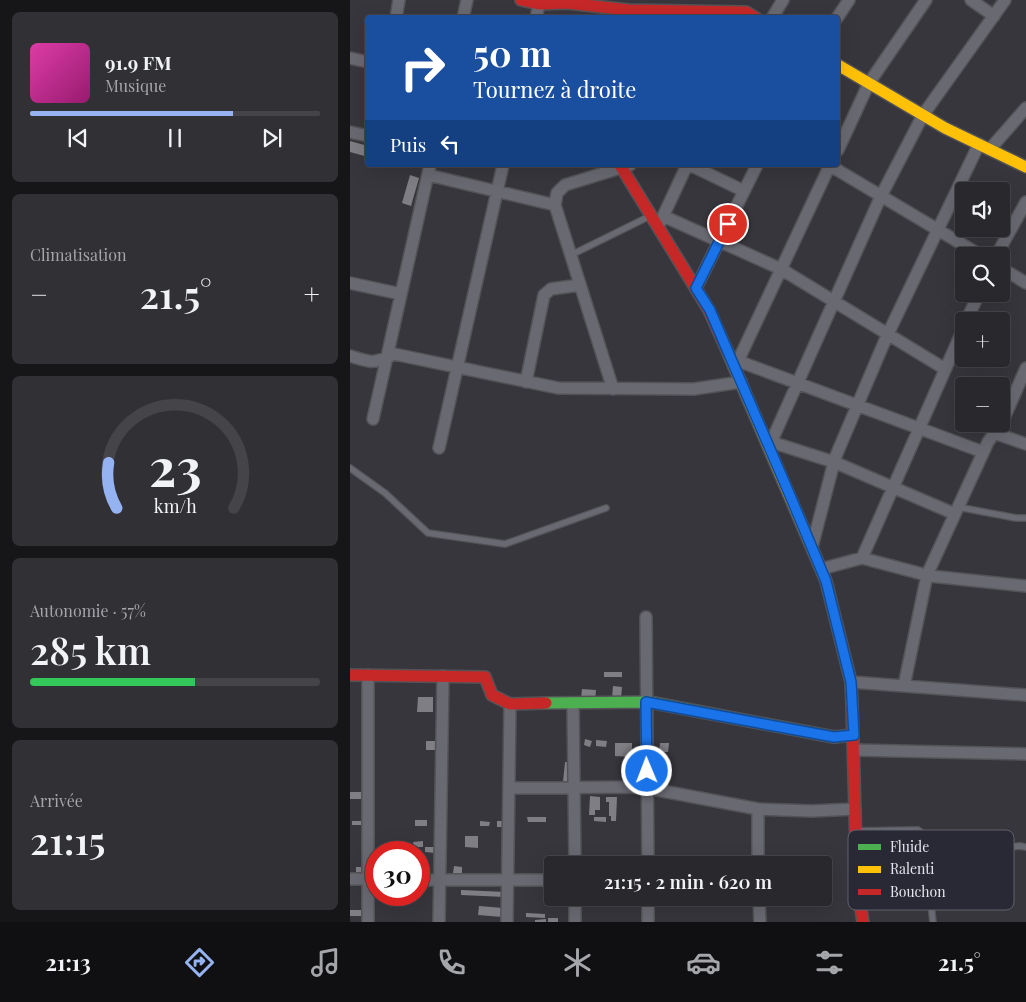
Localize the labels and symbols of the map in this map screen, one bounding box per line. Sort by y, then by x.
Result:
pin [707,203,749,245]
position arrow [620,744,672,796]
legend [848,830,1014,910]
text: Fluide [890,837,929,856]
speed limit sign: 30 [365,841,430,906]
text: Ralenti [890,859,934,878]
text: Bouchon [890,882,946,901]

